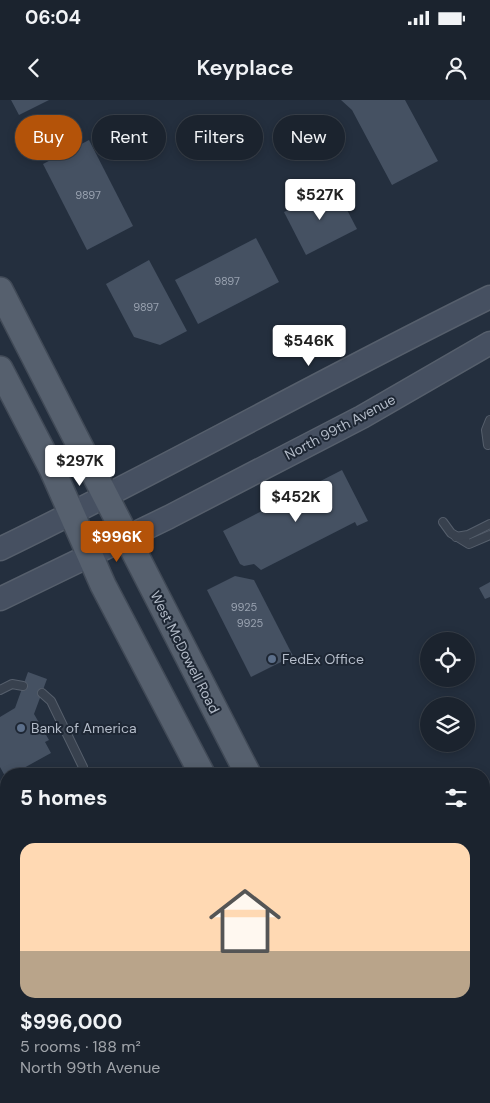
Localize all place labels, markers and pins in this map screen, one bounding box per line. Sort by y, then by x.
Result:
pin: $527K [285,178,355,221]
pin: $546K [274,324,344,367]
pin: $297K [45,444,115,487]
pin: $452K [261,480,331,523]
pin: $996K [82,520,152,563]
place label: FedEx Office [282,650,364,668]
marker: FedEx Office [266,653,278,665]
place label: Bank of America [31,719,137,737]
marker: Bank of America [15,722,27,734]

